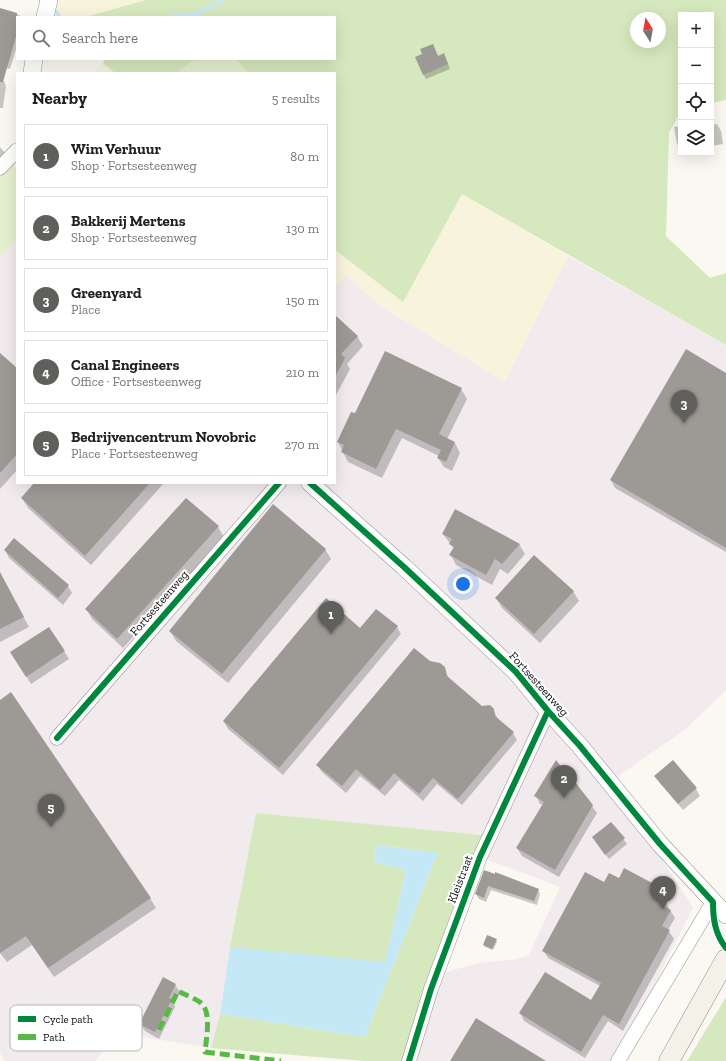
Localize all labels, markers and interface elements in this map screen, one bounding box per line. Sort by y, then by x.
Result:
north arrow [630,12,666,48]
map controls [678,12,714,156]
button: + [678,12,714,48]
search box [16,16,336,60]
icon: search [30,27,52,49]
text: Search here [62,29,138,47]
button: − [678,48,714,84]
button: locate [678,84,714,120]
text: Nearby [32,88,87,108]
text: 5 results [272,91,320,106]
button: layers [678,120,714,156]
text: Wim Verhuur [71,140,161,158]
text: 1 [43,149,49,164]
text: 80 m [290,149,319,164]
text: Shop · Fortsesteenweg [71,158,197,173]
text: Bakkerij Mertens [71,212,186,230]
text: 2 [43,221,49,236]
text: 130 m [286,221,319,236]
text: Shop · Fortsesteenweg [71,230,197,245]
text: Greenyard [71,284,142,302]
text: 3 [43,293,49,308]
text: 150 m [286,293,319,308]
text: Place [71,302,100,317]
text: Canal Engineers [71,356,180,374]
text: 4 [42,365,50,380]
text: 210 m [286,365,319,380]
text: Office · Fortsesteenweg [71,374,201,389]
pin: 3 [671,390,697,423]
text: Bedrijvencentrum Novobric [71,428,256,446]
text: 5 [43,437,49,452]
text: 270 m [285,437,319,452]
text: Place · Fortsesteenweg [71,446,198,461]
street label: Fortsesteenweg [127,567,191,639]
your location [453,574,473,594]
pin: 1 [318,601,344,634]
street label: Fortsesteenweg [506,649,572,719]
pin: 2 [551,765,577,798]
pin: 5 [38,794,64,827]
street label: Kleistraat [444,852,476,905]
pin: 4 [650,876,676,909]
legend [10,1005,142,1051]
text: Cycle path [43,1013,94,1026]
text: Path [43,1031,66,1044]

